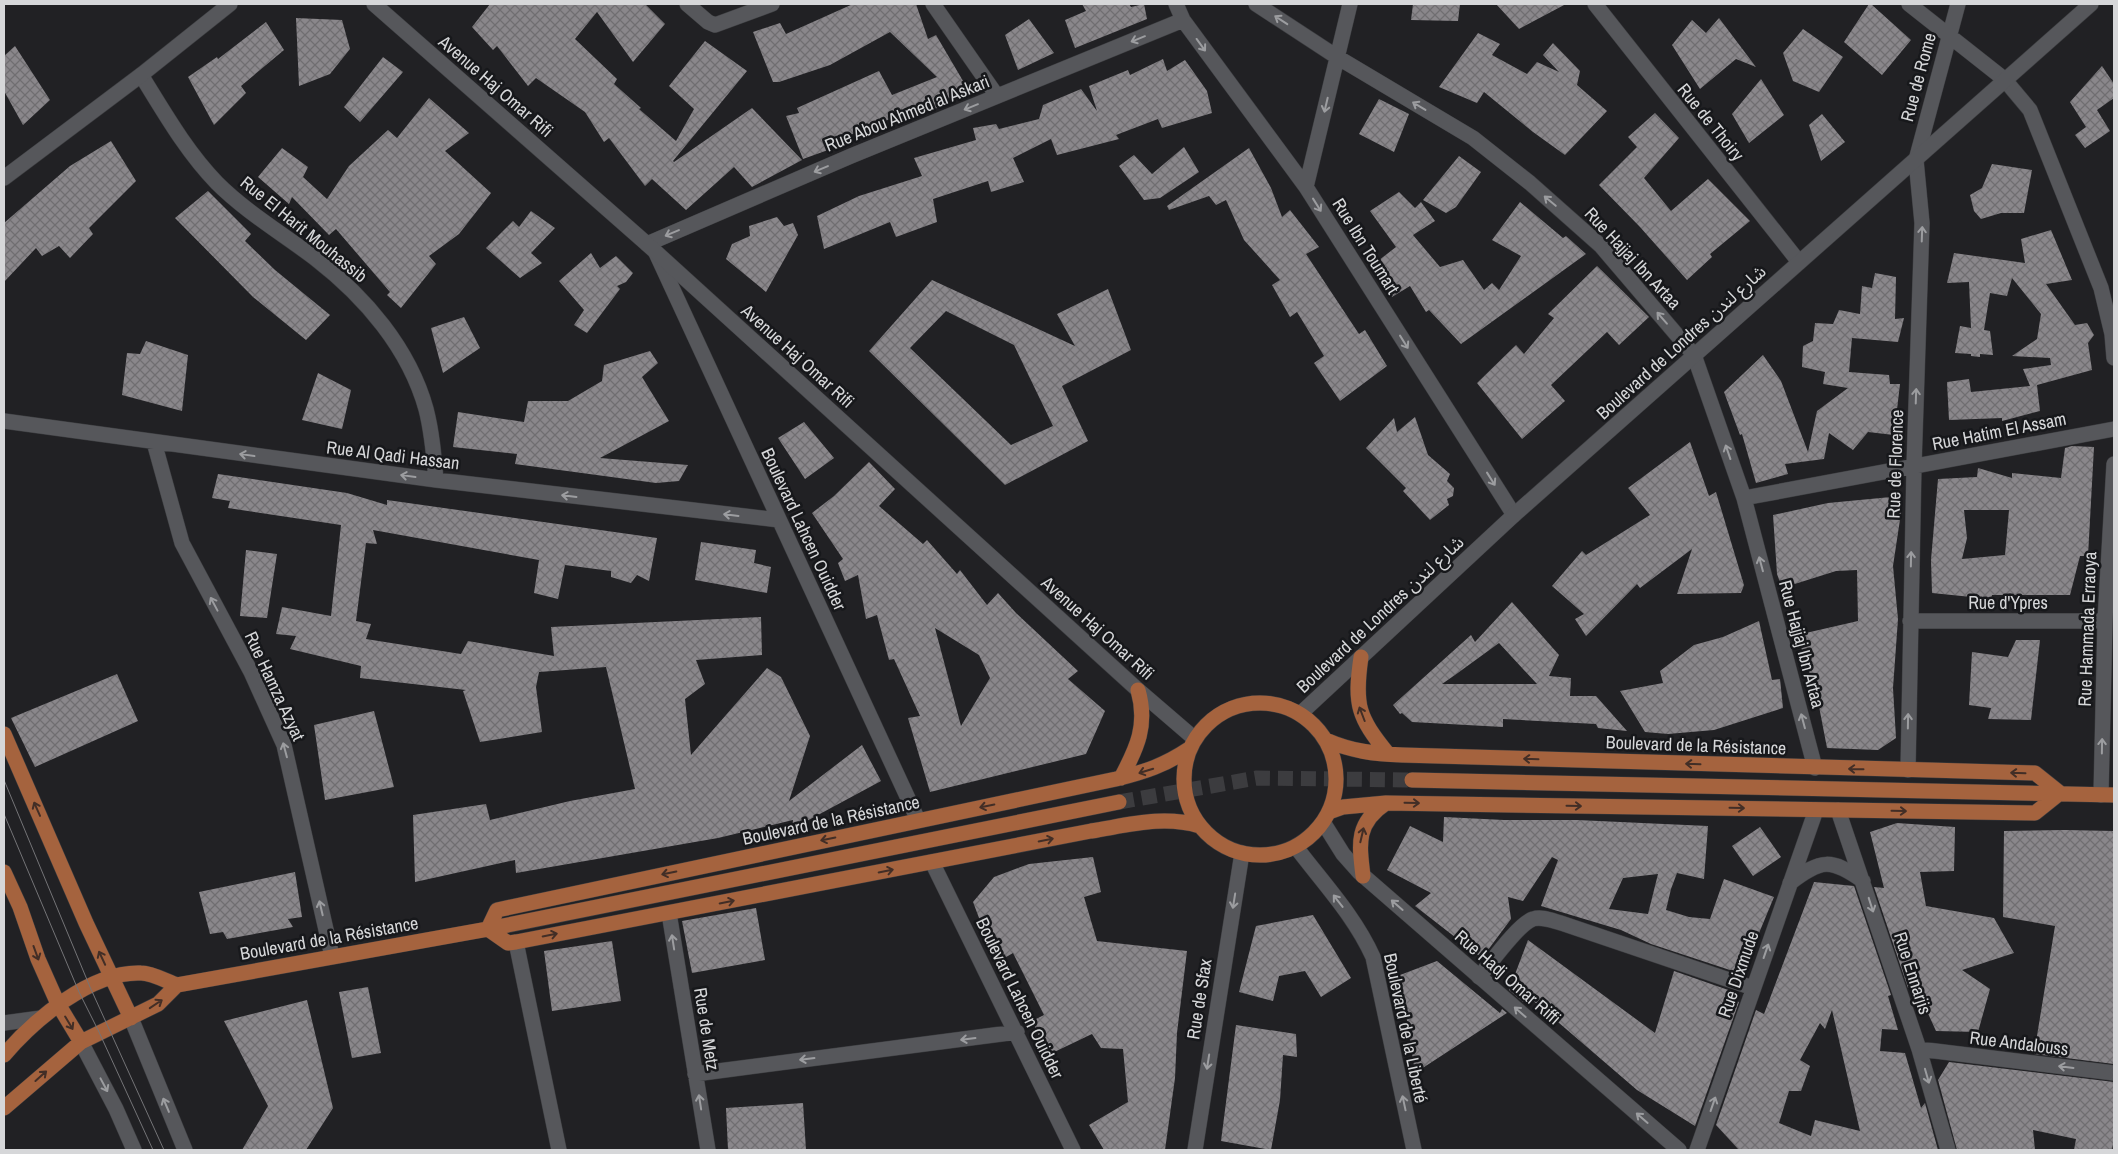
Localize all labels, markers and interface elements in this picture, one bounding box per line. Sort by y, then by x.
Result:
one-way arrow [1274,15,1288,25]
street label: Avenue Haj Omar Rifi [433,29,559,143]
street label: Rue de Rome [1894,30,1942,124]
one-way arrow [1131,35,1146,44]
one-way arrow [1196,38,1206,52]
street label: Rue Abou Ahmed al Askari [821,69,993,157]
street label: Rue de Thoiry [1672,78,1750,167]
one-way arrow [1321,96,1330,112]
one-way arrow [1411,101,1426,111]
one-way arrow [964,103,979,112]
one-way arrow [814,164,829,174]
street label: Rue El Harit Mouhassib [235,170,373,288]
street label: Rue Ibn Toumart [1327,193,1405,299]
one-way arrow [1544,195,1557,206]
one-way arrow [1312,197,1322,211]
street label: Rue Hajjaj Ibn Artaa [1579,201,1687,315]
one-way arrow [1917,226,1927,242]
one-way arrow [665,228,680,238]
street label: Boulevard de Londres شارع لندن [1591,259,1773,427]
street label: Avenue Haj Omar Rifi [735,298,860,414]
one-way arrow [1657,311,1668,324]
one-way arrow [1399,335,1410,349]
one-way arrow [1911,389,1921,405]
street label: Rue Hatim El Assam [1930,406,2068,456]
street label: Rue de Florence [1881,409,1909,519]
street label: Rue Al Qadi Hassan [325,434,461,476]
street label: Boulevard Lahcen Ouidder [755,444,853,614]
one-way arrow [1723,444,1732,460]
one-way arrow [239,450,255,460]
one-way arrow [400,471,416,481]
one-way arrow [1487,472,1497,486]
one-way arrow [562,490,578,500]
one-way arrow [723,509,739,519]
street label: Boulevard de Londres شارع لندن [1291,530,1471,700]
one-way arrow [1907,551,1916,567]
street label: Rue Hammada Erraoya [2072,551,2102,707]
one-way arrow [1756,556,1766,572]
street label: Avenue Haj Omar Rifi [1035,570,1160,686]
street label: Rue Hajjaj Ibn Artaa [1773,577,1831,711]
street label: Rue d'Ypres [1968,590,2048,615]
one-way arrow [209,597,218,612]
street label: Rue Hamza Azyat [239,627,311,745]
one-way arrow [1357,707,1366,722]
one-way arrow [1797,713,1807,729]
one-way arrow [1903,713,1913,730]
street label: Boulevard de la Résistance [1605,729,1787,761]
one-way arrow [2097,738,2107,754]
one-way arrow [279,742,289,758]
one-way arrow [1523,754,1539,764]
one-way arrow [1685,759,1702,769]
one-way arrow [1848,764,1864,774]
one-way arrow [1138,767,1154,777]
one-way arrow [2010,768,2026,778]
street label: Boulevard de la Résistance [740,789,922,851]
one-way arrow [1404,798,1420,808]
one-way arrow [1566,801,1582,811]
one-way arrow [31,802,41,817]
one-way arrow [980,802,996,811]
one-way arrow [1728,804,1744,813]
one-way arrow [1890,806,1907,816]
one-way arrow [1358,827,1367,843]
one-way arrow [1037,834,1053,844]
one-way arrow [821,835,837,845]
one-way arrow [878,866,894,875]
one-way arrow [662,869,678,878]
one-way arrow [1228,893,1238,909]
one-way arrow [1333,895,1344,908]
one-way arrow [718,896,734,906]
one-way arrow [1867,897,1876,912]
one-way arrow [1391,900,1404,911]
one-way arrow [316,901,325,917]
street label: Boulevard de la Résistance [238,910,420,966]
street label: Boulevard Lahcen Ouidder [970,913,1070,1083]
street label: Rue Hadj Omar Riffi [1449,924,1567,1030]
street label: Rue Dixmude [1711,927,1765,1021]
street label: Rue Ennarjis [1888,929,1938,1017]
one-way arrow [541,930,557,940]
one-way arrow [668,934,678,950]
one-way arrow [1762,943,1771,959]
one-way arrow [32,944,41,960]
one-way arrow [97,951,107,966]
street label: Boulevard de la Liberté [1378,951,1434,1105]
street label: Rue de Sfax [1180,956,1218,1041]
street label: Rue de Metz [688,986,726,1072]
one-way arrow [148,999,162,1009]
one-way arrow [1513,1006,1526,1018]
one-way arrow [65,1016,75,1030]
street label: Rue Andalouss [1968,1025,2070,1061]
one-way arrow [961,1034,977,1044]
one-way arrow [1203,1053,1213,1069]
one-way arrow [800,1055,816,1065]
one-way arrow [2058,1062,2074,1072]
one-way arrow [1922,1068,1932,1084]
one-way arrow [34,1071,47,1082]
one-way arrow [100,1077,109,1092]
one-way arrow [694,1094,704,1110]
one-way arrow [1398,1095,1408,1111]
one-way arrow [1709,1097,1718,1112]
one-way arrow [161,1098,170,1113]
one-way arrow [1636,1113,1649,1124]

